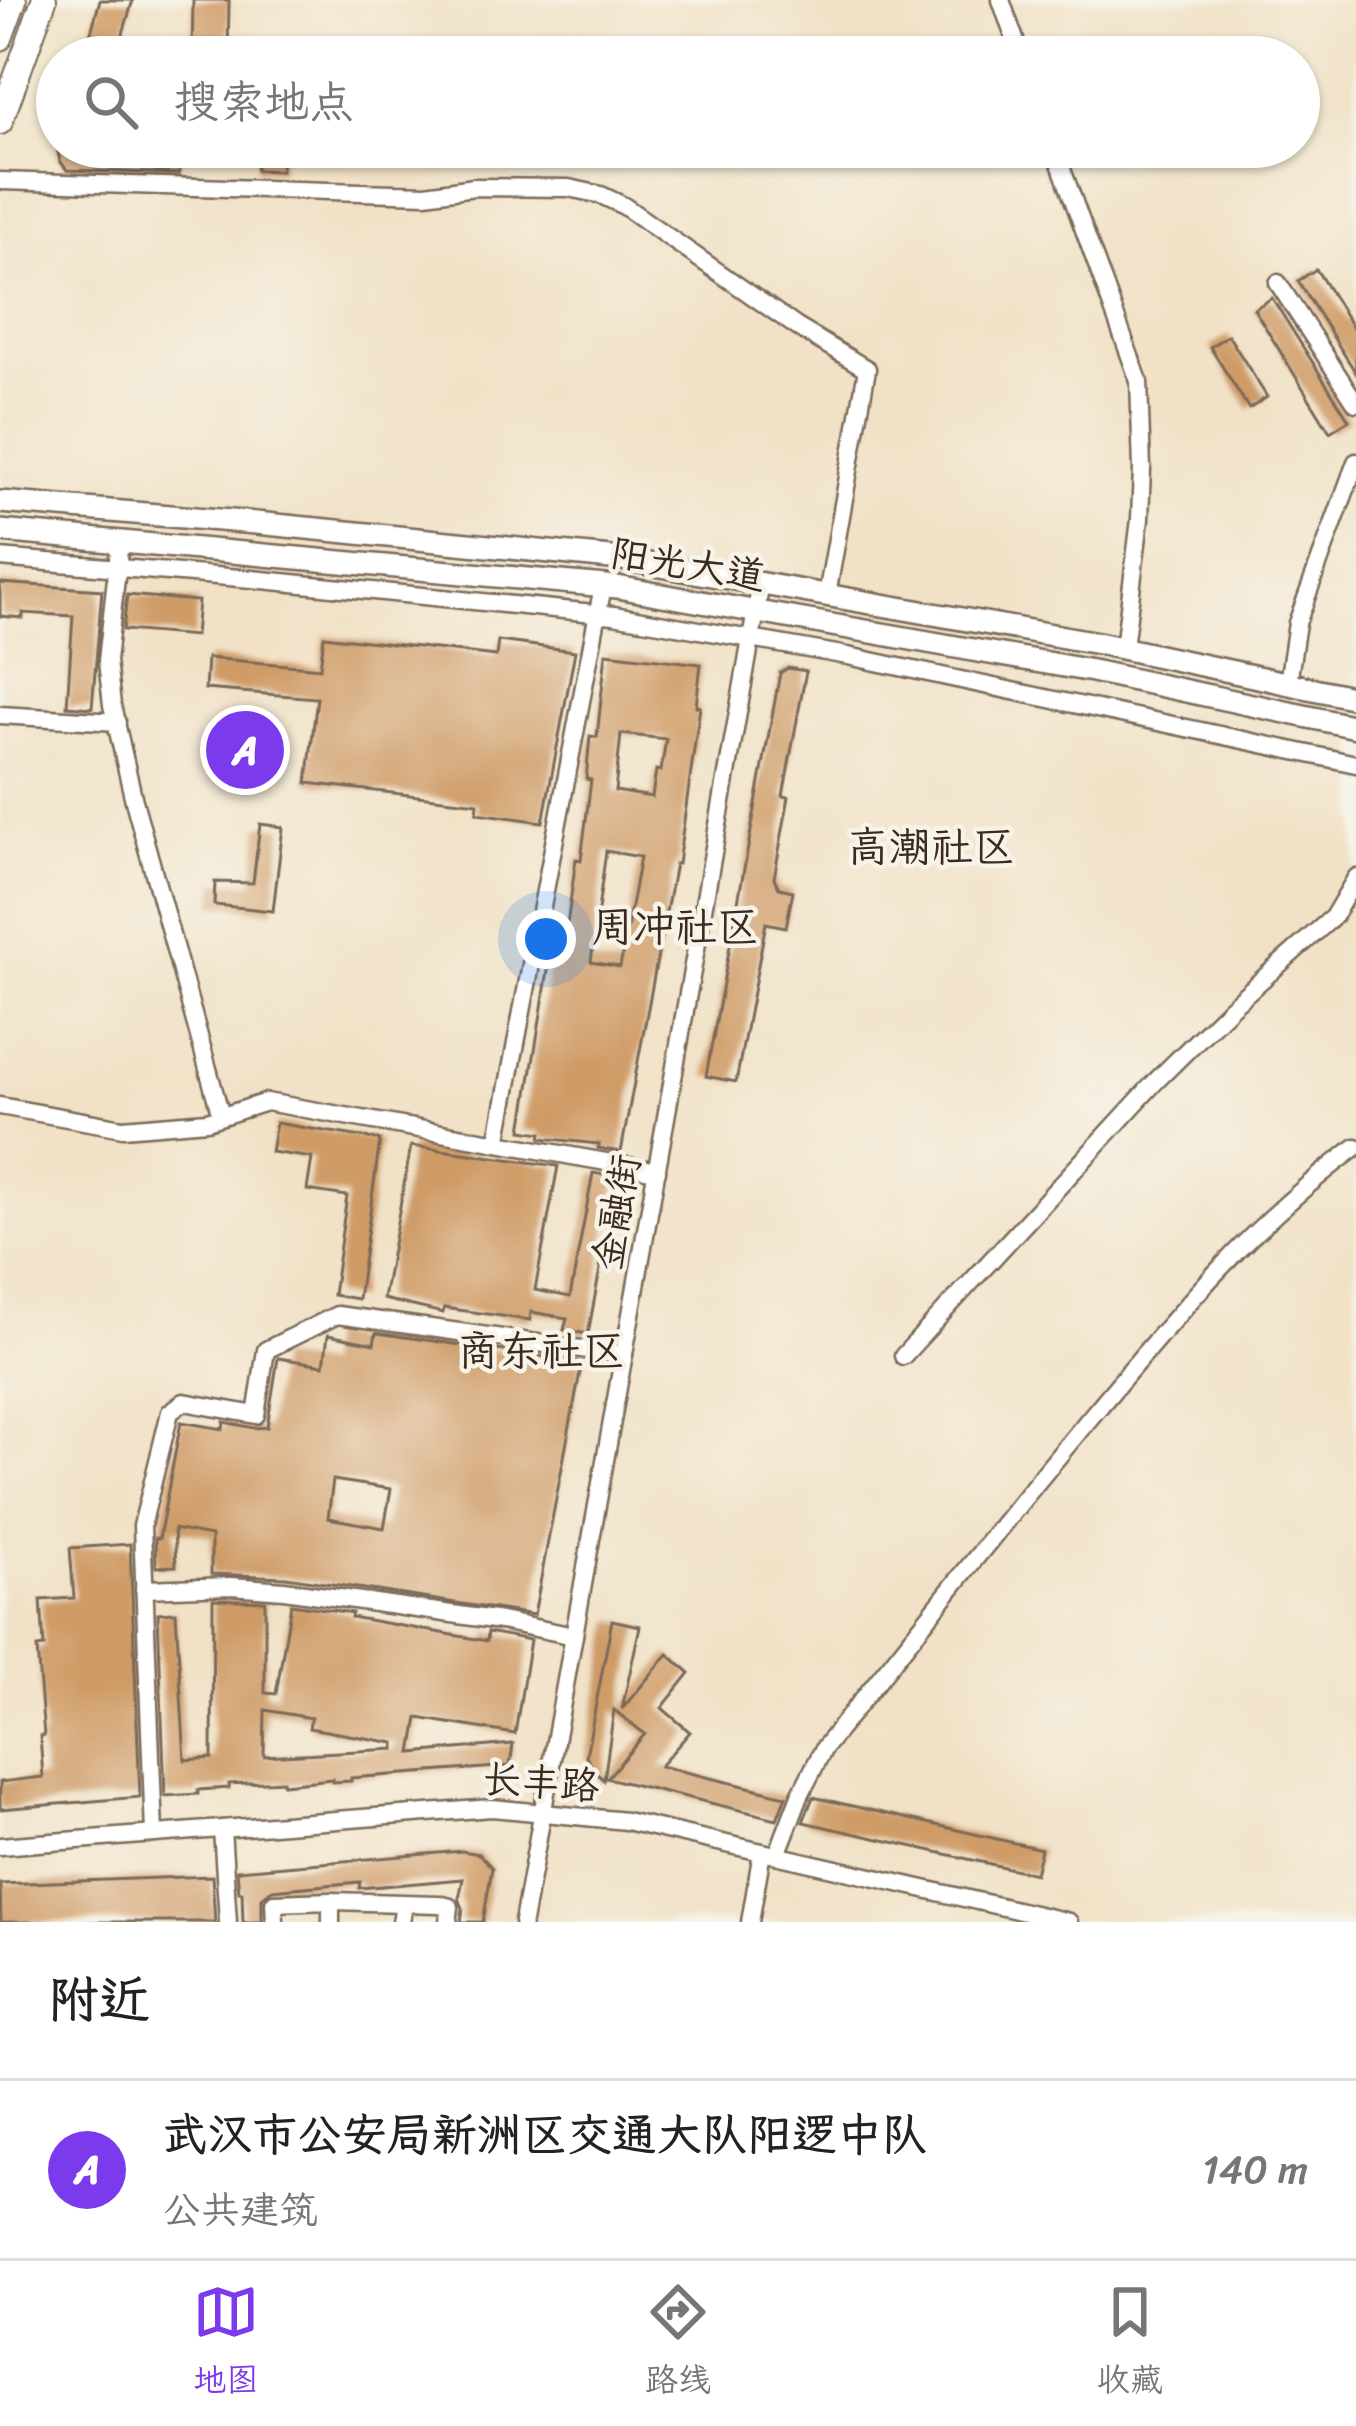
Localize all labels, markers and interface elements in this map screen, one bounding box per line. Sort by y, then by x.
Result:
search box [36,36,1320,168]
text: 搜索地点 [174,62,354,142]
icon: search [78,69,144,135]
street label: 阳光大道 [606,518,770,610]
pin: A [206,705,284,795]
district label: 高潮社区 [847,810,1015,884]
district label: 周冲社区 [591,890,759,964]
your location [516,909,576,969]
street label: 金融街 [572,1148,660,1276]
district label: 商东社区 [457,1314,625,1388]
street label: 长丰路 [480,1744,602,1820]
text: 附近 [48,1955,150,2045]
text: 武汉市公安局新洲区交通大队阳逻中队 [162,2095,927,2175]
text: A [74,2135,100,2204]
text: 140 m [1202,2135,1308,2204]
text: 公共建筑 [162,2175,318,2244]
tab: 地图 [193,2279,259,2409]
tab: 路线 [645,2279,711,2409]
tab: 收藏 [1097,2279,1163,2409]

